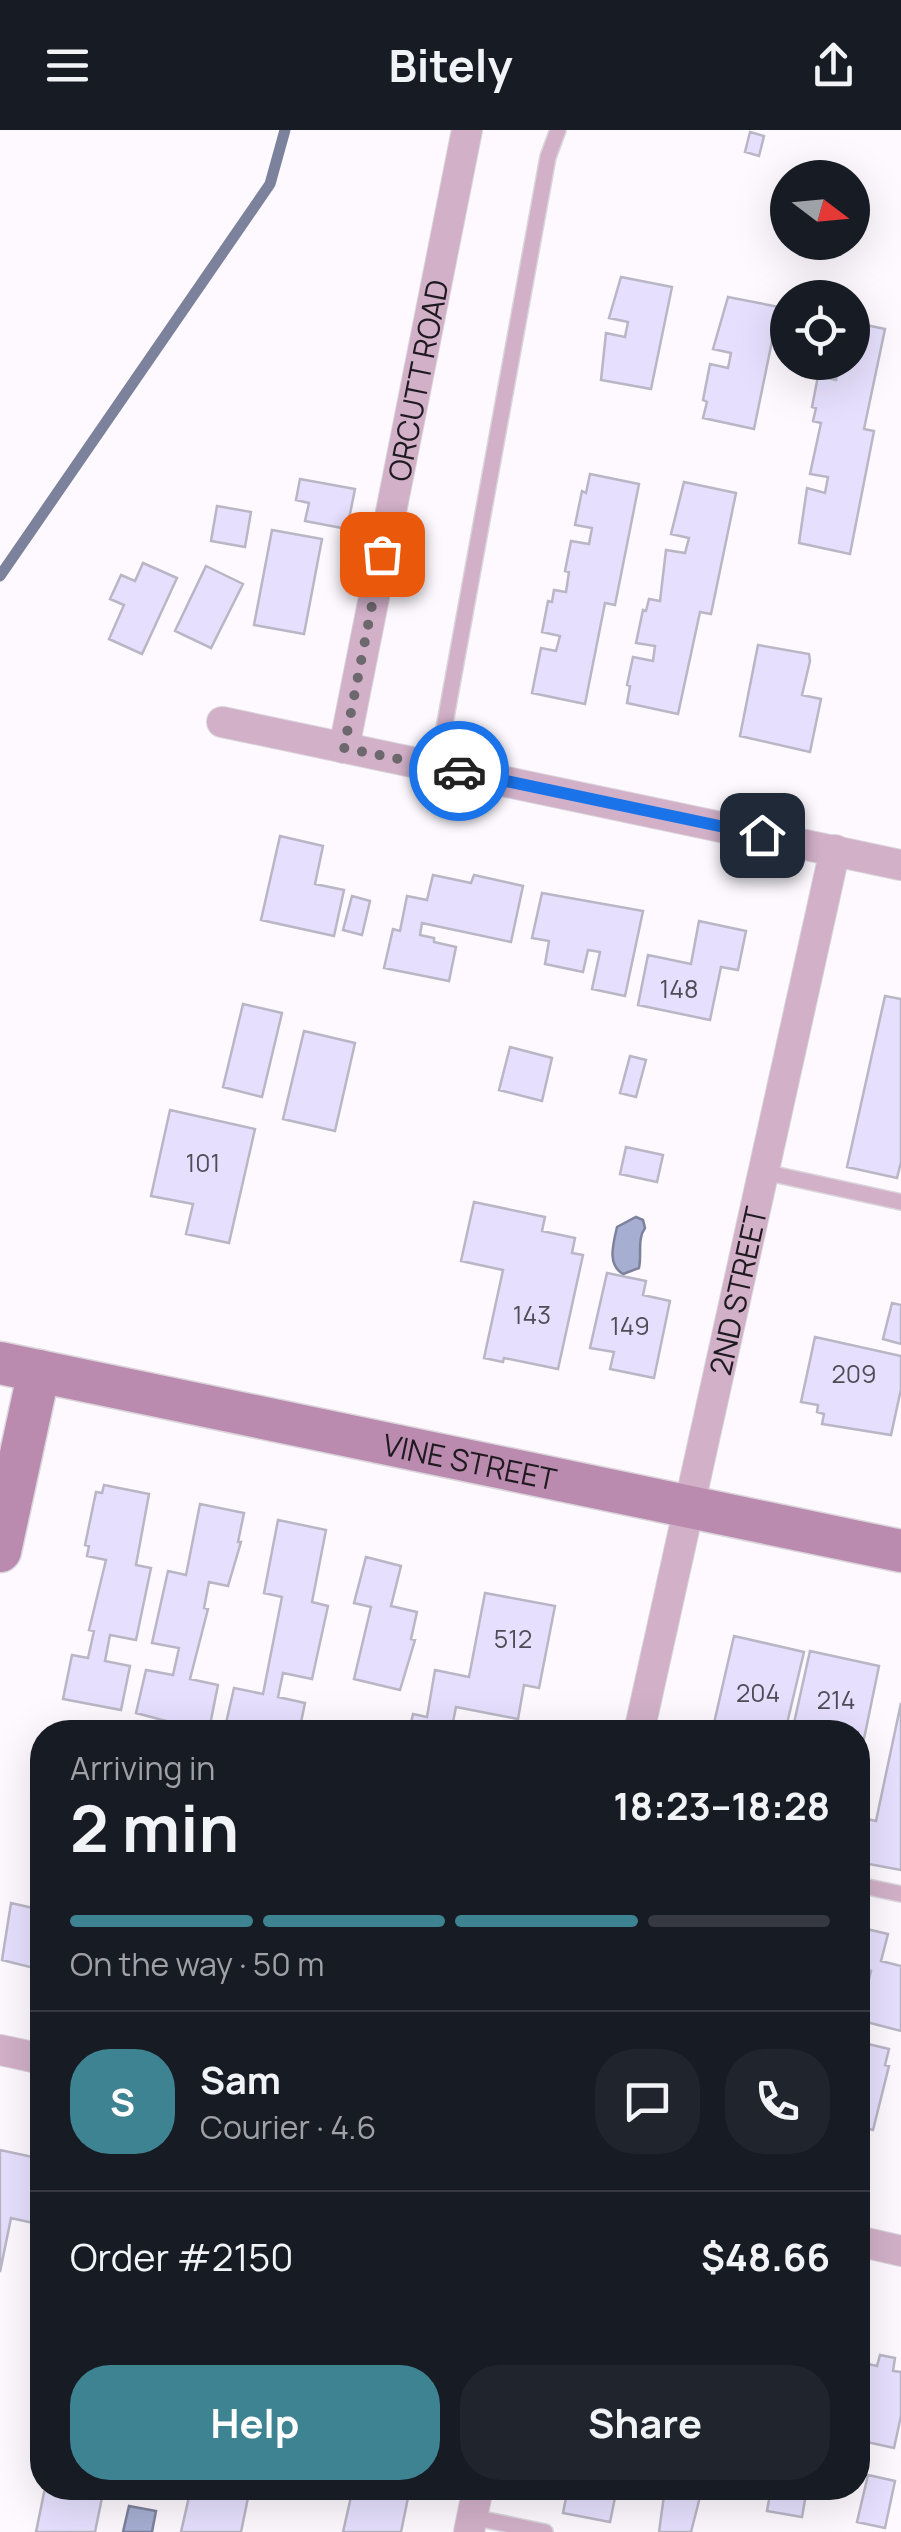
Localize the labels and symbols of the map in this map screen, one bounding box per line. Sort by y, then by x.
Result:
north arrow [770,160,870,260]
street label: ORCUTT ROAD [377,276,457,485]
pin [340,512,425,597]
courier [409,721,509,821]
pin [720,793,805,878]
house number: 148 [659,971,699,1006]
house number: 101 [186,1145,220,1180]
street label: 2ND STREET [698,1203,776,1379]
house number: 143 [513,1297,551,1332]
house number: 149 [610,1308,650,1343]
house number: 209 [831,1356,877,1391]
street label: VINE STREET [379,1423,560,1499]
house number: 512 [494,1621,532,1656]
house number: 204 [736,1675,780,1710]
house number: 214 [817,1682,855,1717]

